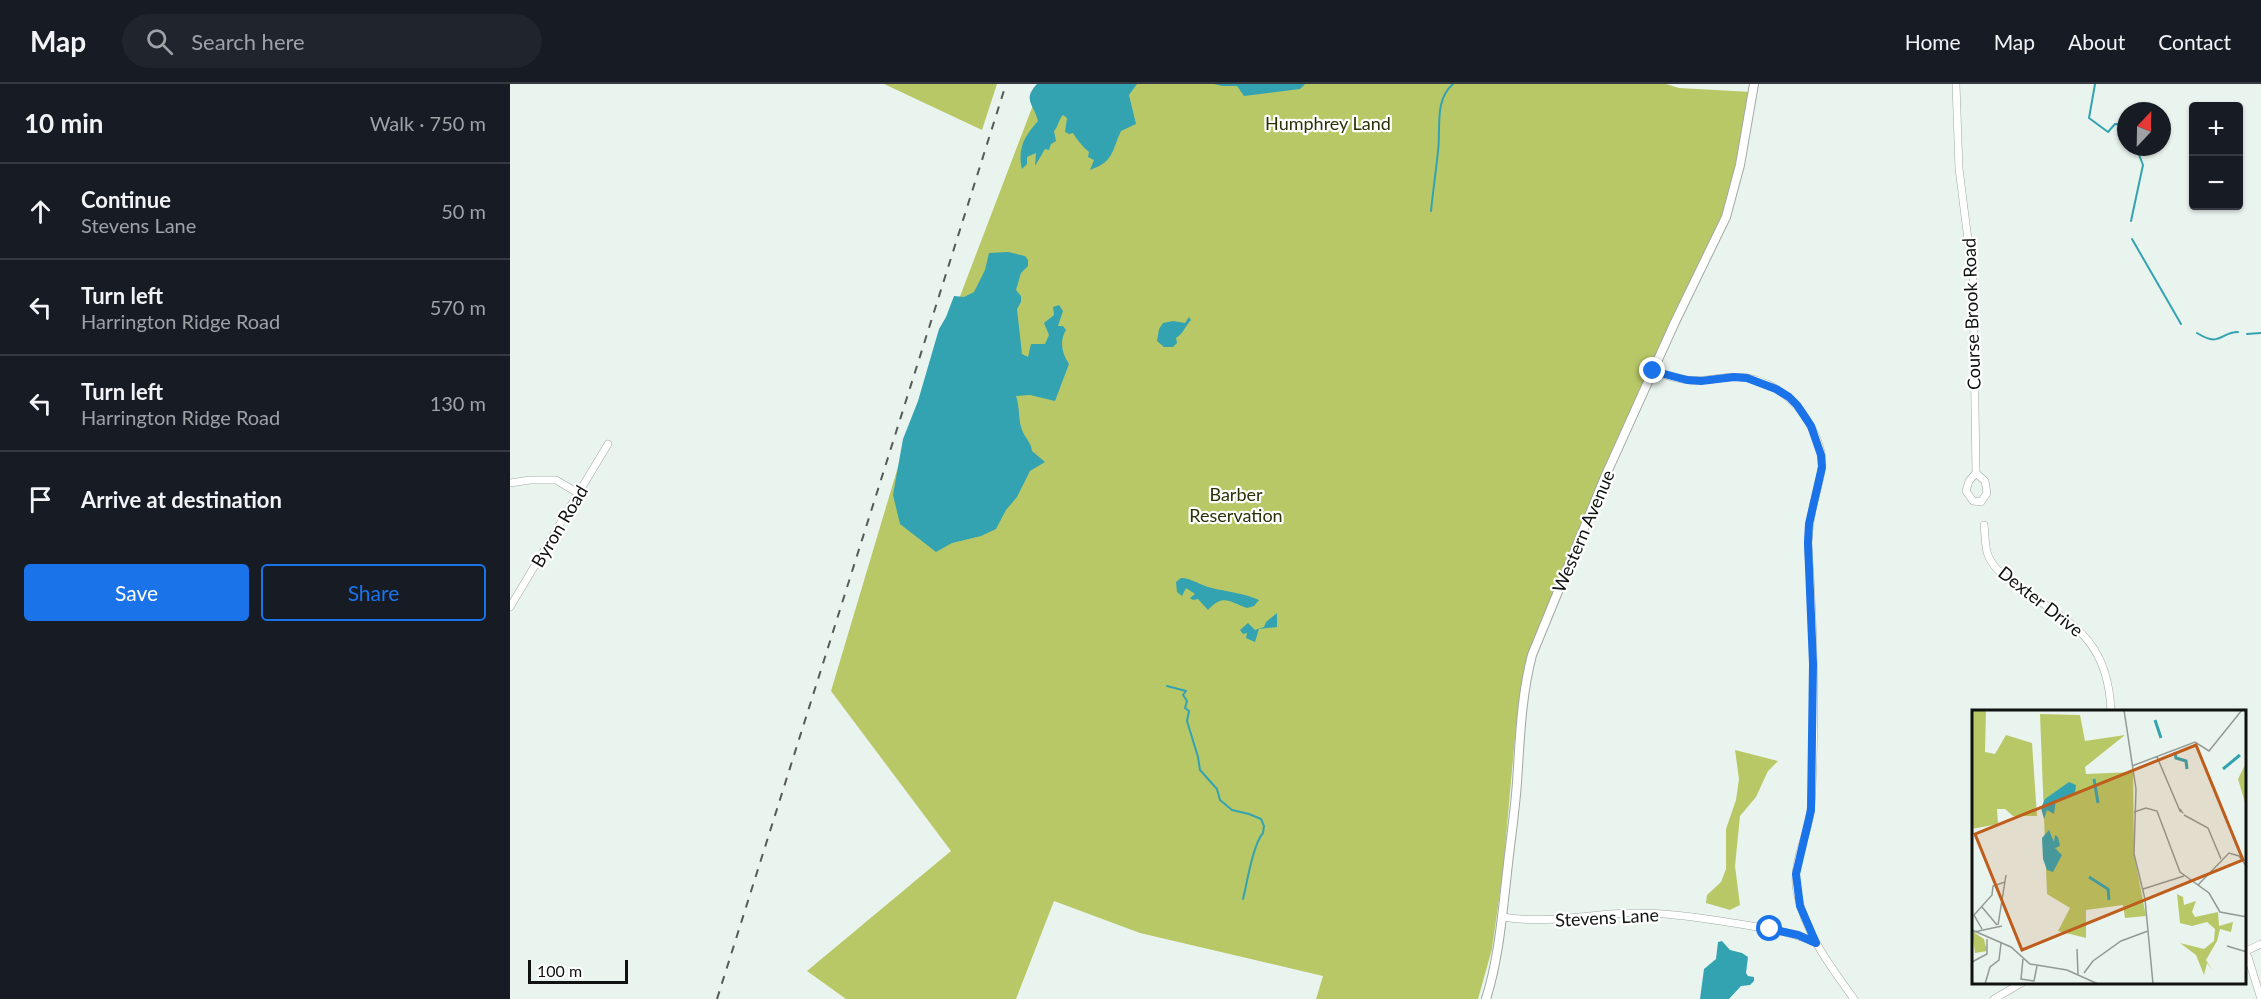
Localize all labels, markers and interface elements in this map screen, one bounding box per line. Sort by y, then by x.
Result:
search box [122,14,542,68]
text: Map [30,24,86,58]
icon: search [143,25,176,58]
text: Search here [191,28,305,55]
text: Home [1905,29,1961,54]
text: Map [1994,29,2035,54]
text: About [2068,29,2125,54]
text: Contact [2158,29,2231,54]
north arrow [2117,102,2171,156]
map controls [2189,102,2243,210]
button: + [2189,102,2243,156]
text: 10 min [24,107,104,139]
text: Walk · 750 m [370,111,486,135]
park label: Humphrey Land [1265,112,1391,134]
button: − [2189,156,2243,210]
text: Continue [81,186,171,213]
icon: ahead [24,195,57,228]
text: 50 m [441,199,486,223]
text: Stevens Lane [81,213,196,237]
street label: Course Brook Road [1957,238,1985,390]
text: Turn left [81,282,163,309]
icon: left [24,291,57,324]
text: 570 m [430,295,486,319]
text: Harrington Ridge Road [81,309,280,333]
route end [1639,357,1665,383]
text: Turn left [81,378,163,405]
icon: left [24,387,57,420]
text: 130 m [430,391,486,415]
text: Harrington Ridge Road [81,405,280,429]
street label: Western Avenue [1547,466,1619,596]
street label: Byron Road [526,481,592,571]
icon: arrive [24,483,57,516]
park label: Barber Reservation [1189,483,1283,526]
text: Arrive at destination [81,486,282,513]
street label: Dexter Drive [1994,561,2088,641]
button: Save [24,564,249,621]
button: Share [261,564,486,621]
inset map [1972,710,2246,984]
street label: Stevens Lane [1555,903,1659,931]
route start [1756,915,1782,941]
scale bar [528,957,628,984]
text: 100 m [537,961,582,980]

